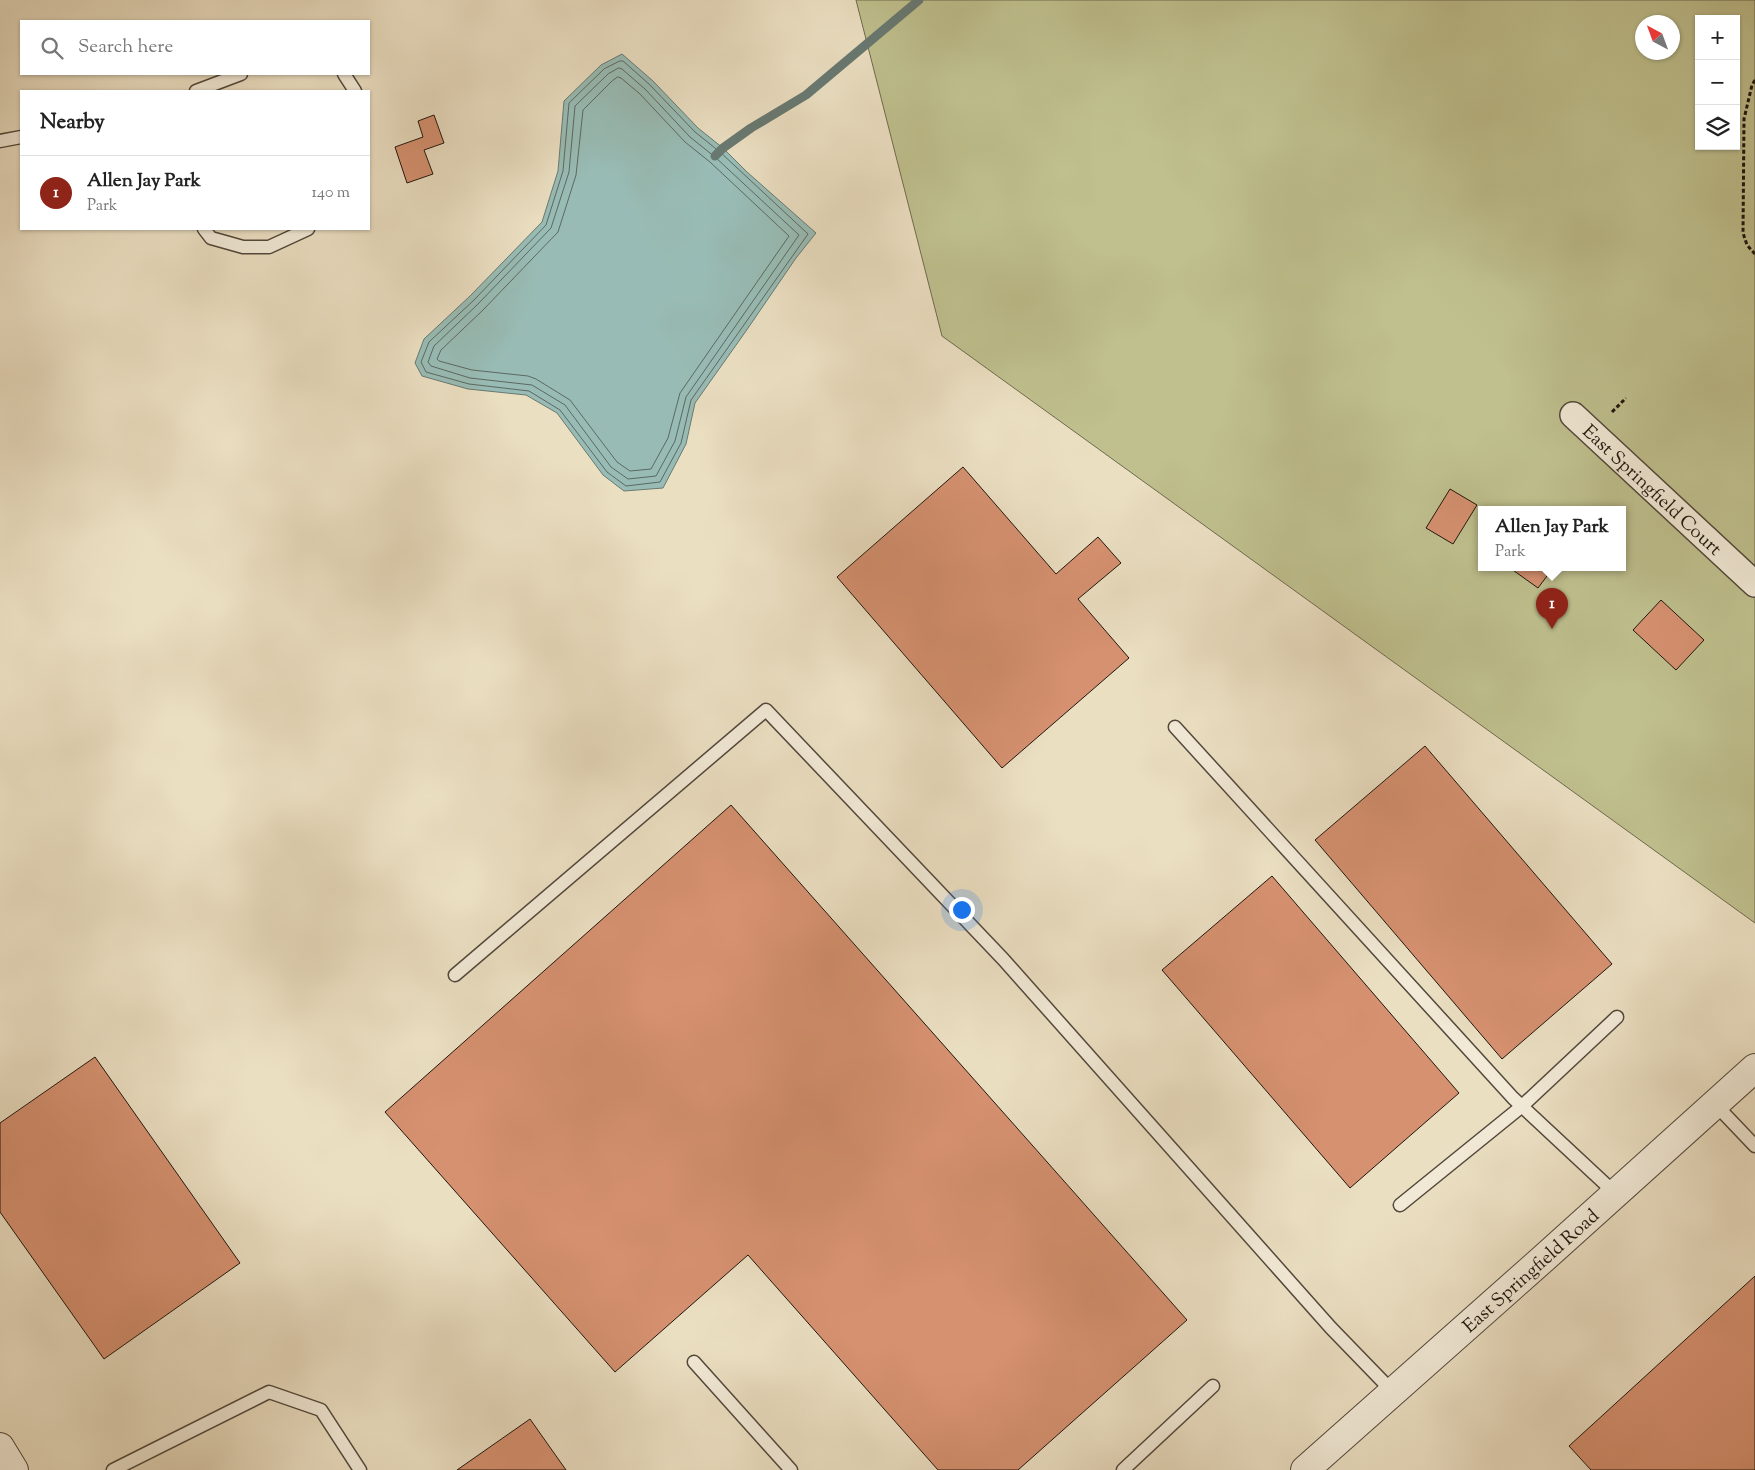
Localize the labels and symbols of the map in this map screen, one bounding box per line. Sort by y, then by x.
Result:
north arrow [1635,15,1680,60]
street label: East Springfield Court [1575,419,1727,563]
pin: 1 [1536,588,1568,629]
your location [949,897,975,923]
street label: East Springfield Road [1457,1204,1606,1340]

